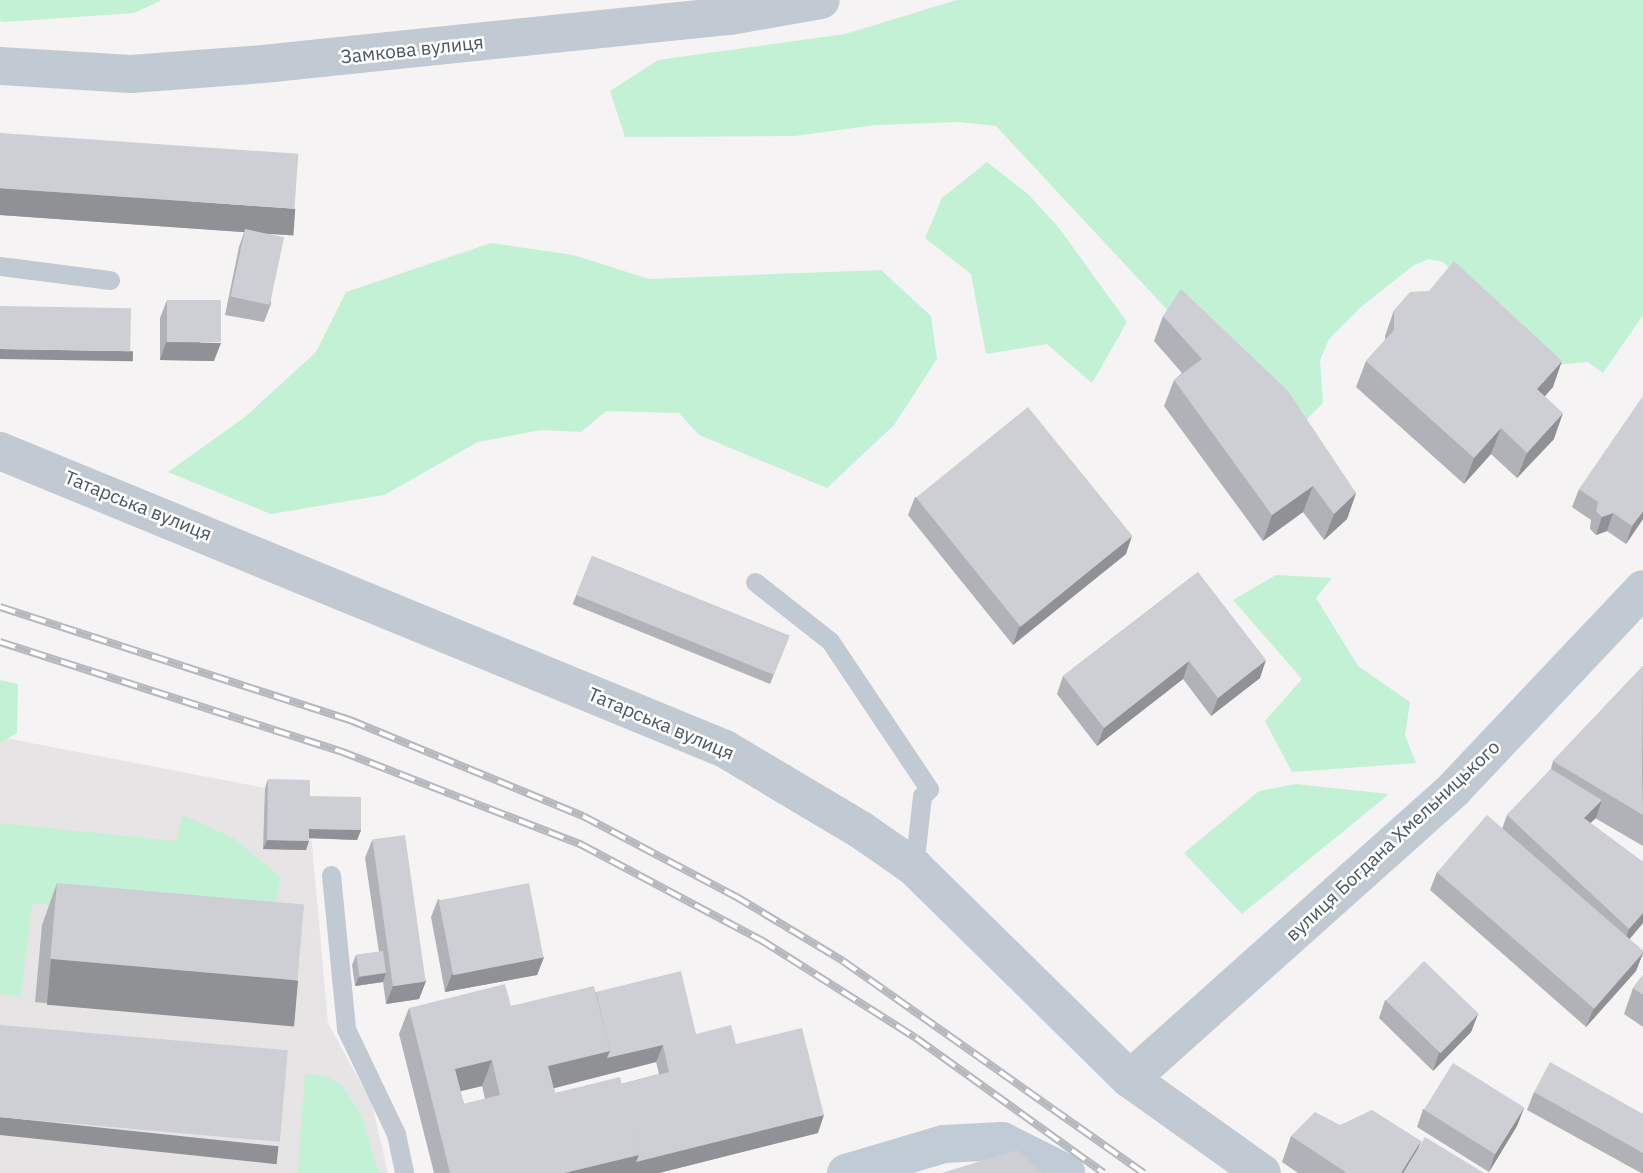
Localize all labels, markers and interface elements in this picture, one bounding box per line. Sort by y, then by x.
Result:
street label: Замкова вулиця [339,31,485,69]
street label: Татарська вулиця [61,466,215,546]
street label: Татарська вулиця [584,683,738,765]
street label: вулиця Богдана Хмельницького [1281,736,1505,946]

